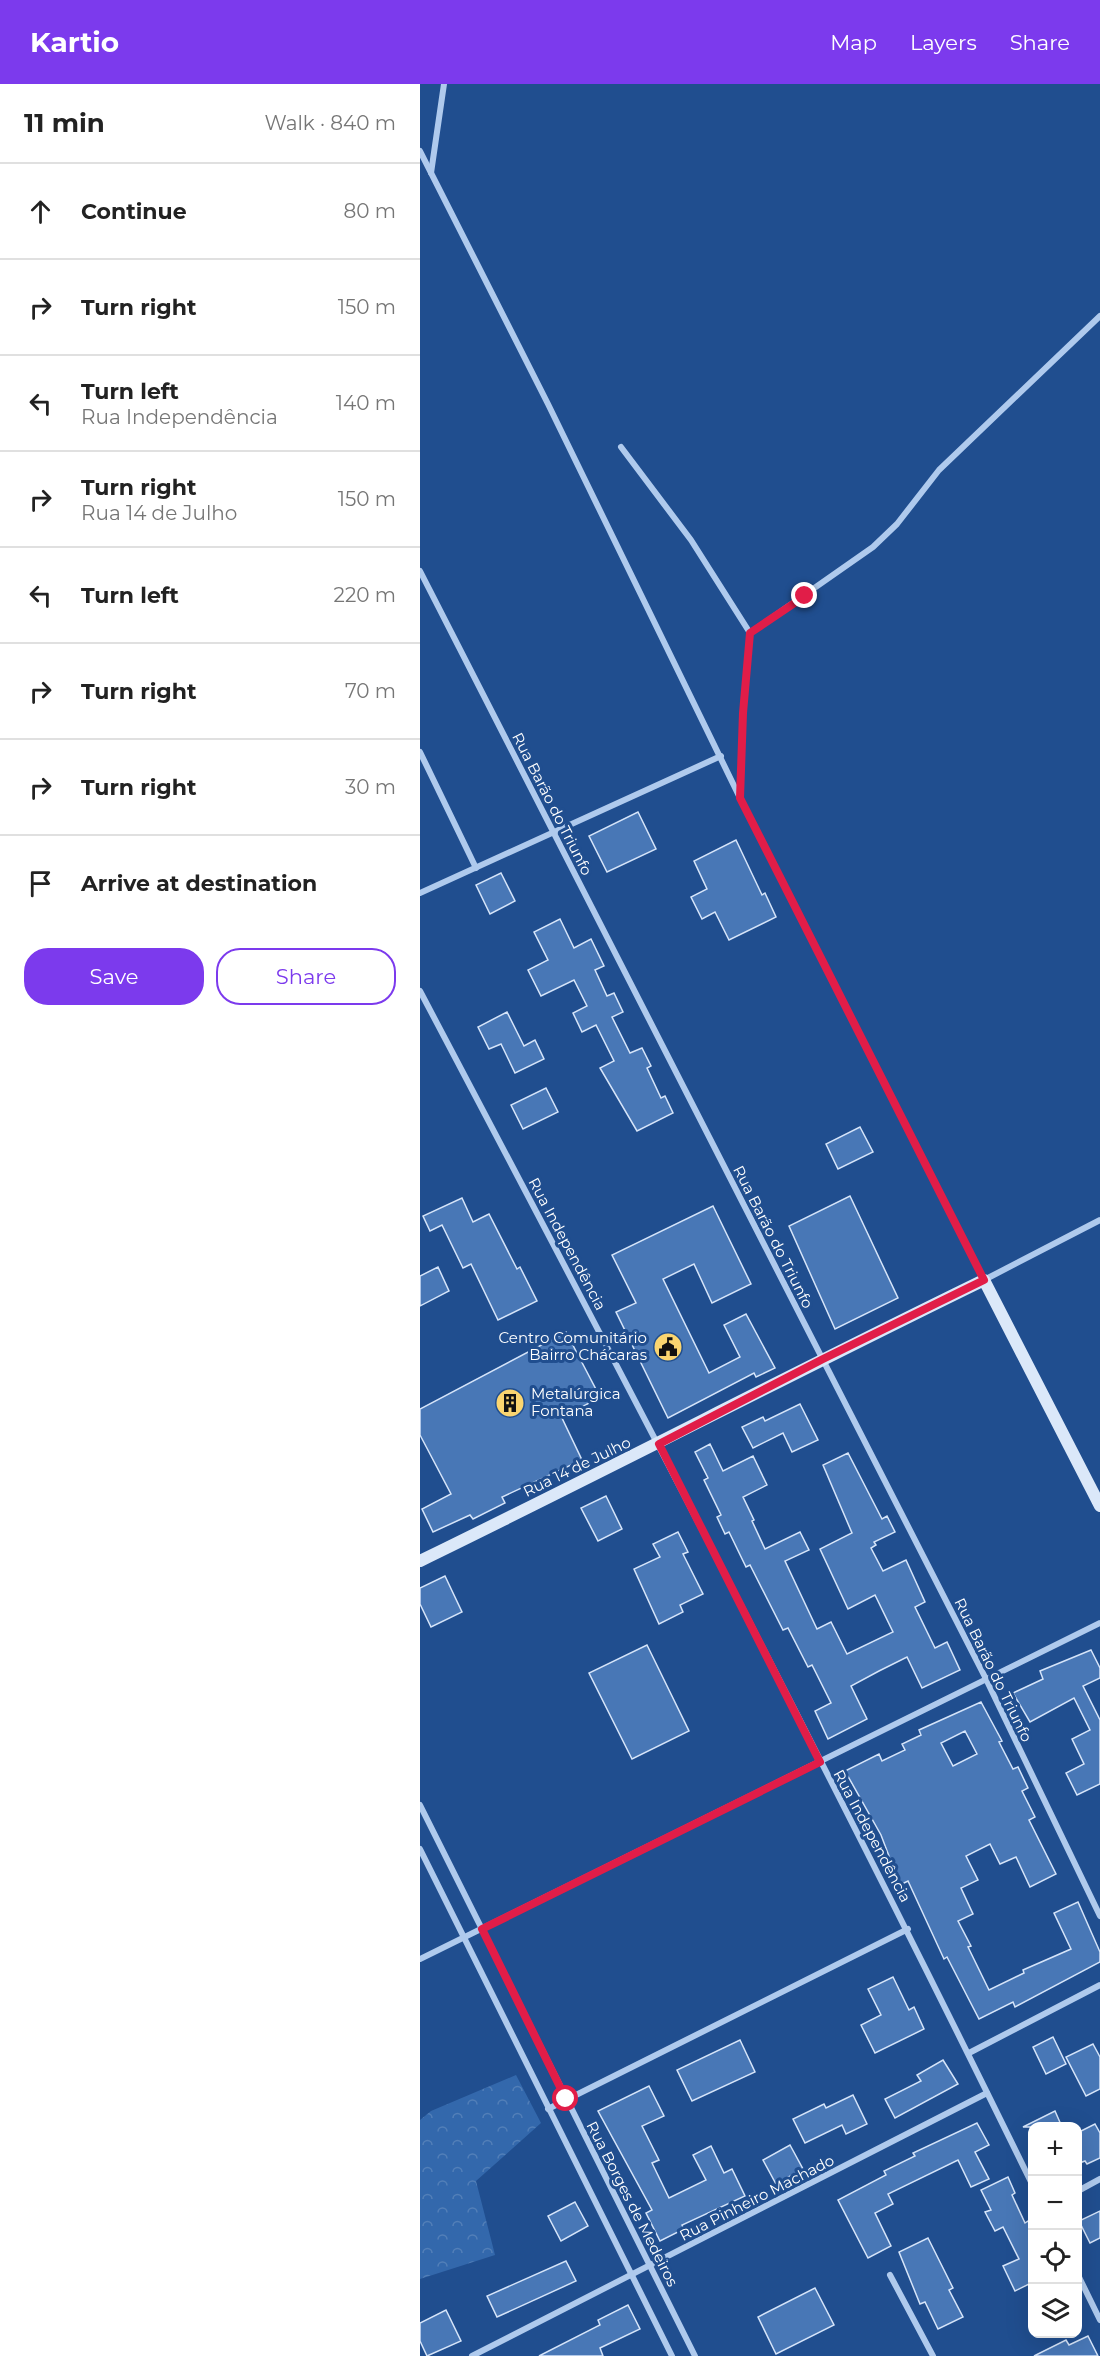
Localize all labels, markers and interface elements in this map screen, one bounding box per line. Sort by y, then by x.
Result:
text: Kartio [30,25,119,59]
text: Map [830,30,877,55]
text: Layers [910,30,977,55]
text: Share [1010,30,1070,55]
text: 11 min [24,107,105,139]
text: Walk · 840 m [265,111,396,135]
icon: ahead [24,195,57,228]
text: Continue [81,198,187,225]
text: 80 m [344,199,396,223]
icon: right [24,291,57,324]
text: Turn right [81,294,196,321]
text: 150 m [338,295,396,319]
text: Turn left [81,378,179,405]
icon: left [24,387,57,420]
text: 140 m [336,391,396,415]
text: Rua Independência [81,405,278,429]
text: Turn right [81,474,196,501]
icon: right [24,483,57,516]
text: 150 m [338,487,396,511]
text: Rua 14 de Julho [81,501,237,525]
icon: left [24,579,57,612]
text: Turn left [81,582,179,609]
route end [791,582,817,608]
text: 220 m [334,583,396,607]
icon: right [24,675,57,708]
text: Turn right [81,678,196,705]
text: 70 m [345,679,396,703]
street label: Rua Barão do Triunfo [508,729,597,878]
icon: right [24,771,57,804]
text: Turn right [81,774,196,801]
text: 30 m [345,775,396,799]
icon: arrive [24,867,57,900]
text: Arrive at destination [81,870,317,897]
button: Save [24,948,204,1005]
button: Share [216,948,396,1005]
street label: Rua Barão do Triunfo [729,1162,818,1311]
street label: Rua Independência [524,1174,610,1313]
place label: Centro Comunitário Bairro Chácaras [499,1328,647,1364]
public building icon: Centro Comunitário Bairro Chácaras [652,1331,684,1363]
place label: Metalúrgica Fontana [531,1384,621,1420]
building icon: Metalúrgica Fontana [494,1387,526,1419]
street label: Rua 14 de Julho [520,1432,634,1501]
street label: Rua Barão do Triunfo [950,1595,1037,1745]
street label: Rua Independência [829,1766,915,1905]
route start [552,2085,578,2111]
street label: Rua Borges de Medeiros [582,2118,682,2290]
map controls [1028,2122,1082,2338]
button: + [1028,2122,1082,2176]
street label: Rua Pinheiro Machado [676,2150,837,2245]
button: − [1028,2176,1082,2230]
button: locate [1028,2230,1082,2284]
button: layers [1028,2284,1082,2338]

